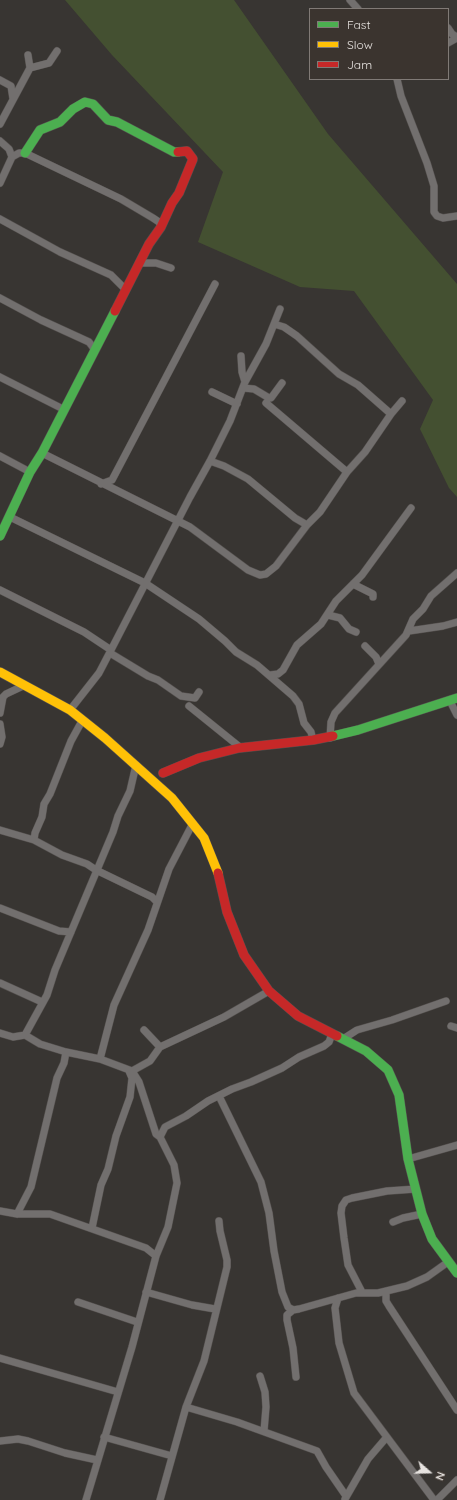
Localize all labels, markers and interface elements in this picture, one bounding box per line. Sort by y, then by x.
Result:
legend [309,8,449,80]
text: Fast [347,17,371,32]
text: Slow [347,37,373,52]
text: Jam [347,57,372,72]
north arrow [409,1452,449,1492]
text: N [432,1470,448,1482]

